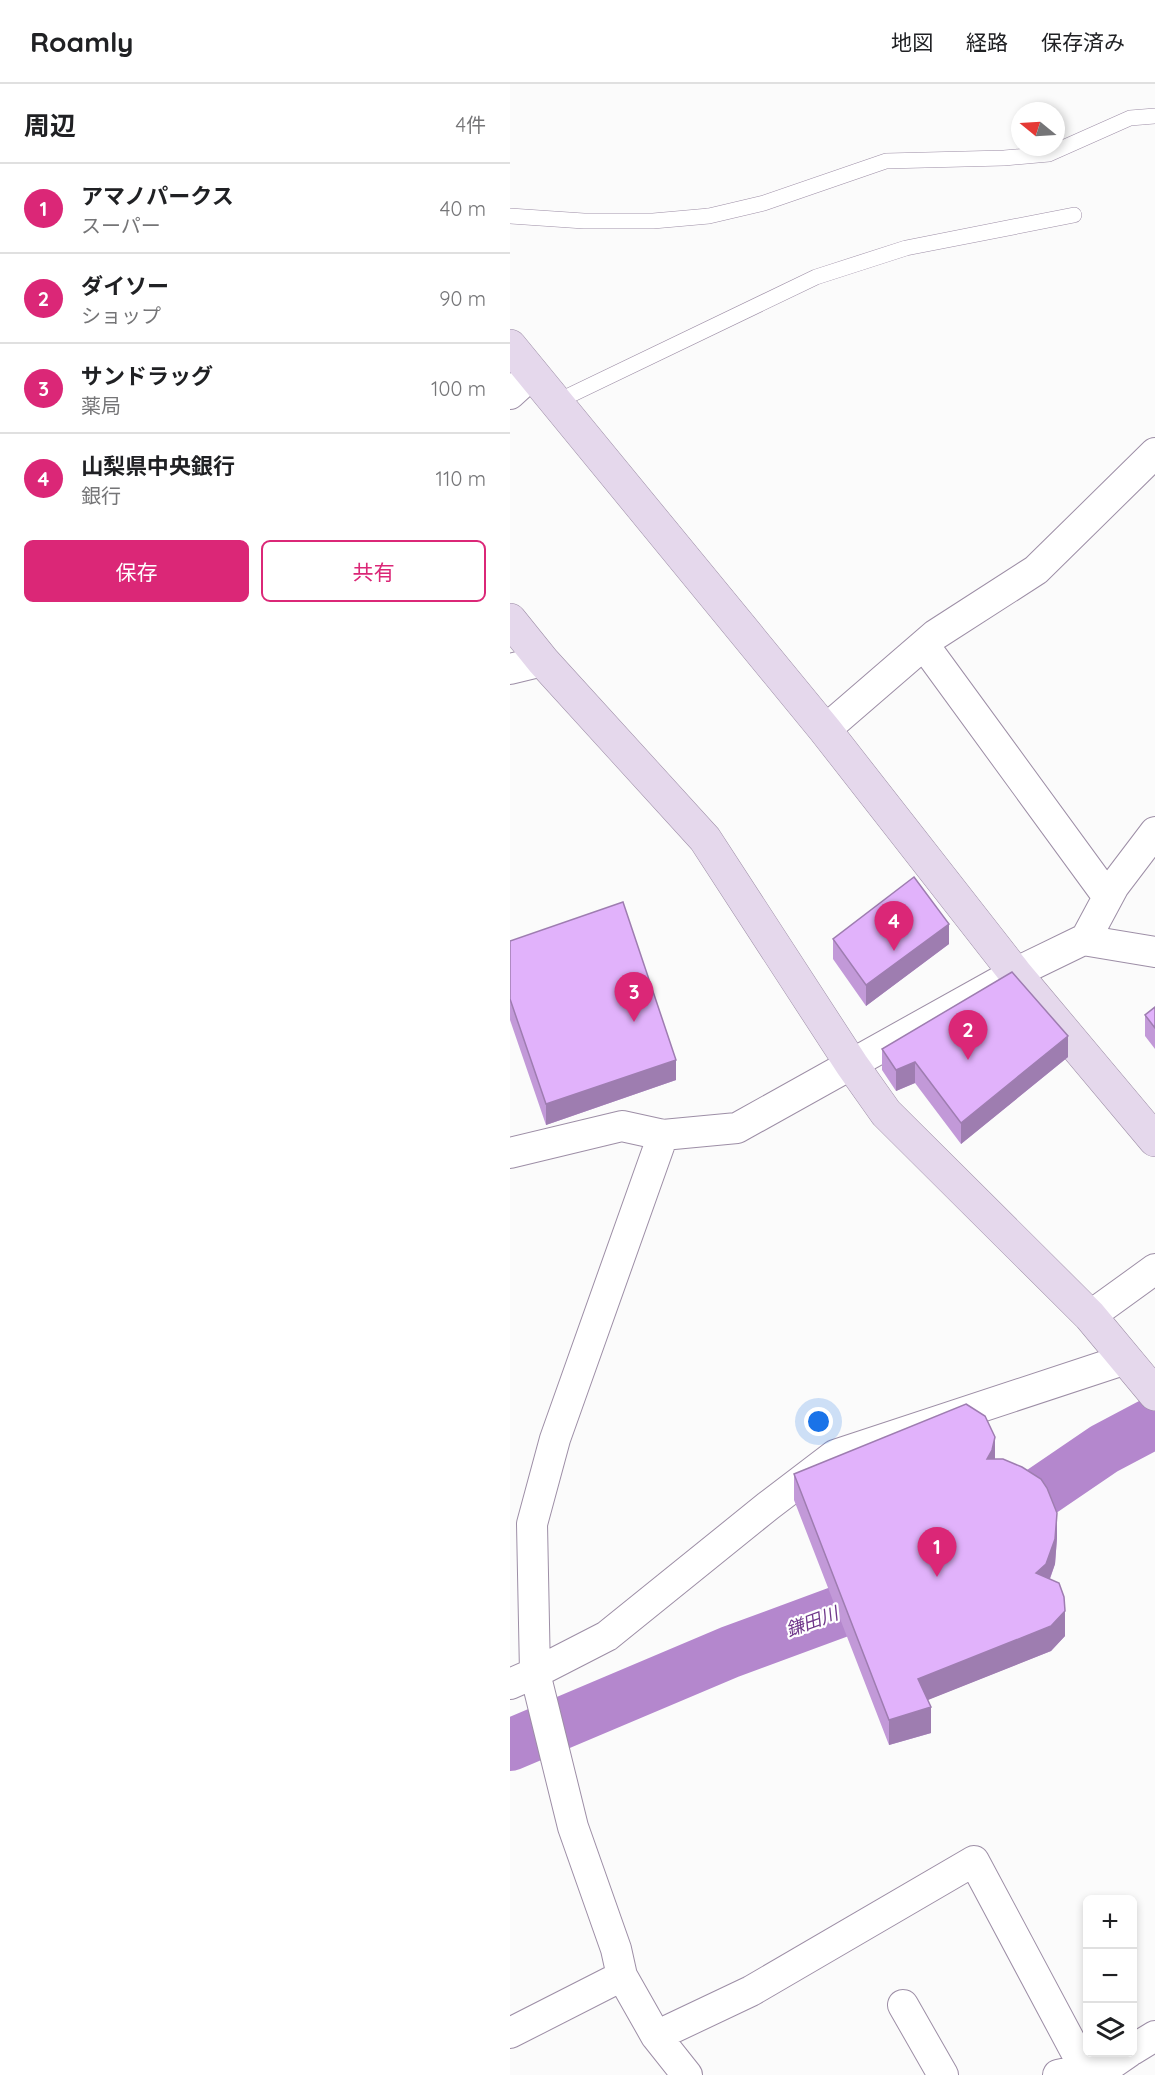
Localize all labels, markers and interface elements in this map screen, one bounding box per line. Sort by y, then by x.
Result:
text: Roamly [30,24,134,59]
text: 地図 [891,29,933,55]
text: 経路 [966,29,1008,55]
text: 保存済み [1041,29,1125,55]
north arrow [1011,102,1065,156]
text: 周辺 [24,109,76,142]
text: 4件 [455,112,486,137]
text: アマノパークス [81,182,234,210]
text: 1 [40,196,47,221]
text: 40 m [440,196,486,221]
text: スーパー [81,213,161,238]
text: ダイソー [81,272,169,300]
text: 2 [38,286,49,311]
text: 90 m [439,286,486,311]
text: ショップ [81,303,161,328]
text: サンドラッグ [81,362,213,390]
text: 3 [38,376,49,401]
text: 100 m [431,376,486,401]
text: 薬局 [81,393,121,418]
text: 山梨県中央銀行 [81,452,235,480]
text: 4 [38,466,49,491]
text: 110 m [436,466,486,491]
text: 銀行 [81,483,121,508]
button: 保存 [24,540,249,602]
button: 共有 [261,540,486,602]
pin: 4 [874,902,914,951]
pin: 3 [614,972,654,1022]
pin: 2 [948,1010,988,1060]
your location [804,1407,833,1436]
pin: 1 [918,1528,956,1577]
water label: 鎌田川 [783,1601,843,1642]
map controls [1083,1895,1137,2057]
button: + [1083,1895,1137,1949]
button: − [1083,1949,1137,2003]
button: layers [1083,2003,1137,2057]

